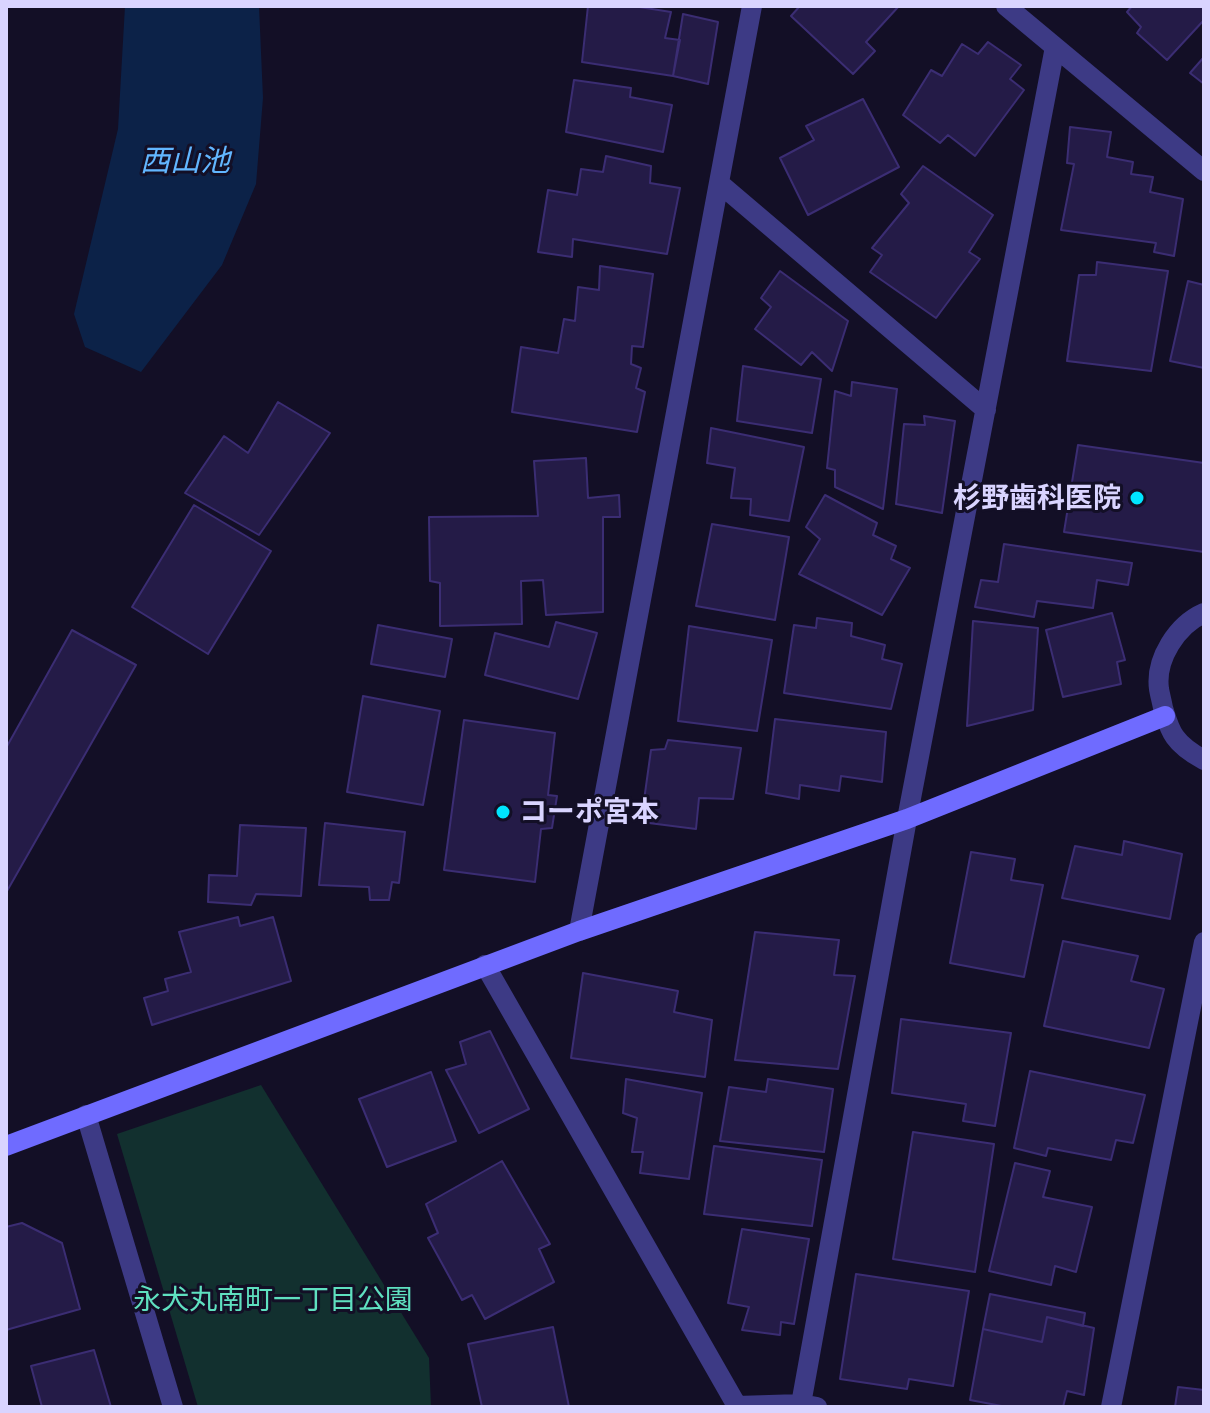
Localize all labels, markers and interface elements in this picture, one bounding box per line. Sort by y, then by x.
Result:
water label: 西山池 [140,144,230,180]
place label: 杉野歯科医院 [953,481,1121,515]
marker: 杉野歯科医院 [1128,489,1146,507]
place label: コーポ宮本 [519,795,659,829]
marker: コーポ宮本 [494,803,512,821]
park label: 永犬丸南町一丁目公園 [133,1283,413,1317]

